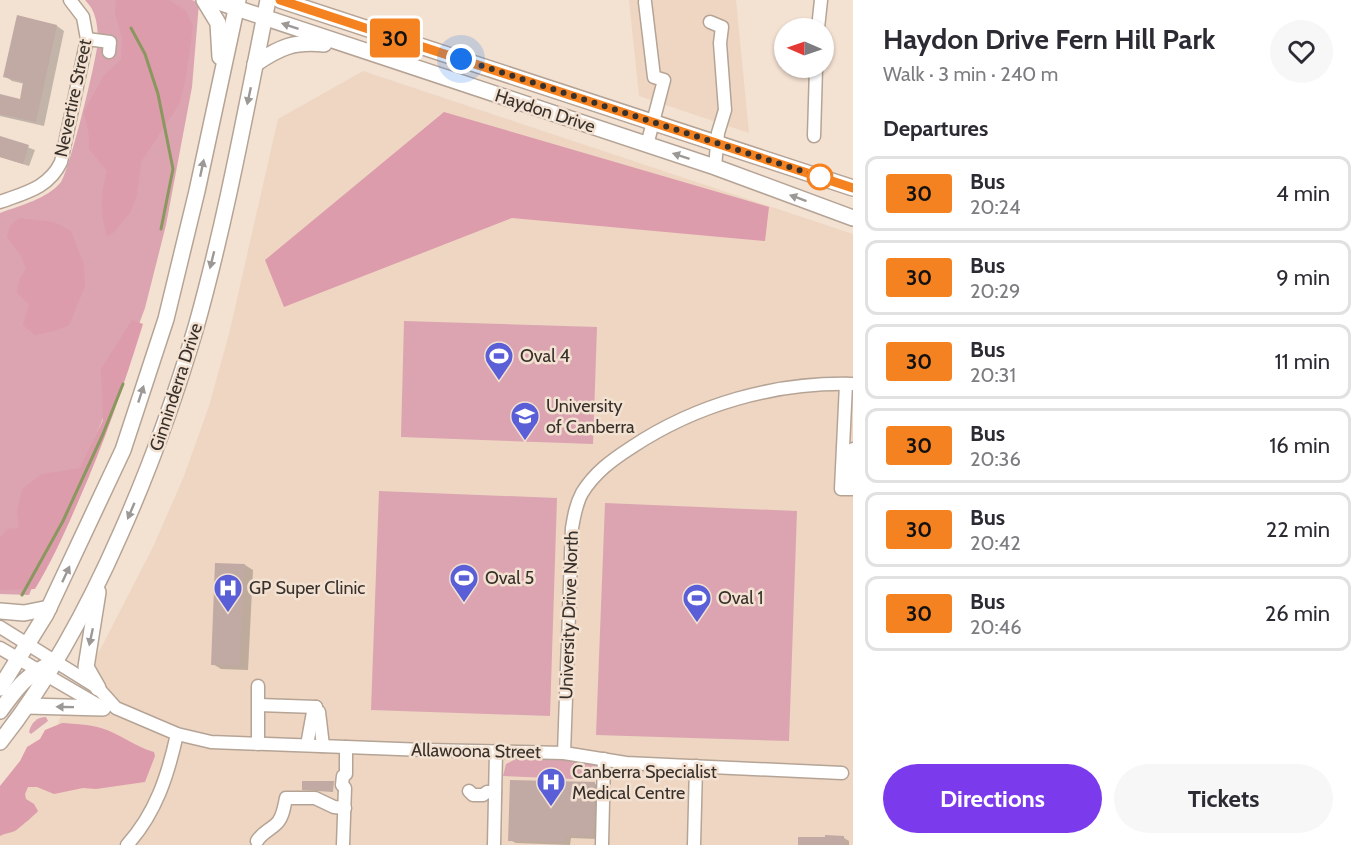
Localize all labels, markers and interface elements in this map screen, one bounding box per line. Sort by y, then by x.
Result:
line badge: 30 [368,18,422,57]
north arrow [774,18,834,78]
map controls [774,18,834,78]
button: heart [1270,20,1333,83]
one-way arrow [280,21,298,31]
text: Haydon Drive Fern Hill Park [883,22,1215,56]
text: 30 [382,26,408,51]
street label: Nevertire Street [50,37,96,159]
your location [446,44,476,74]
text: Walk · 3 min · 240 m [883,62,1058,86]
street label: Haydon Drive [492,84,598,138]
one-way arrow [244,87,253,106]
text: Departures [883,115,988,142]
one-way arrow [672,151,690,160]
one-way arrow [197,159,207,178]
unlabelled marker [807,164,833,190]
text: Bus [970,168,1005,195]
text: 4 min [1276,180,1330,207]
text: 30 [906,181,932,206]
one-way arrow [789,192,807,202]
text: 20:24 [970,195,1021,219]
one-way arrow [207,251,217,269]
text: Bus [970,252,1005,279]
text: 9 min [1276,264,1330,291]
text: 30 [906,265,932,290]
text: 20:29 [970,279,1020,303]
street label: Ginninderra Drive [145,320,207,454]
text: Bus [970,336,1005,363]
sports icon: Oval 4 [483,340,515,382]
place label: Oval 4 [520,345,570,367]
text: 11 min [1274,348,1330,375]
text: 30 [906,349,932,374]
text: 20:31 [970,363,1016,387]
one-way arrow [137,385,146,403]
place label: University of Canberra [546,395,635,438]
school or university icon: University of Canberra [509,400,541,442]
text: Bus [970,420,1005,447]
text: 16 min [1269,432,1330,459]
text: 30 [906,433,932,458]
text: 20:36 [970,447,1021,471]
one-way arrow [126,502,136,520]
text: Bus [970,504,1005,531]
text: 22 min [1266,516,1330,543]
text: 30 [906,517,932,542]
street label: University Drive North [555,530,583,700]
text: 20:42 [970,531,1021,555]
sports icon: Oval 5 [448,562,480,604]
one-way arrow [61,566,70,583]
place label: Oval 5 [485,567,534,589]
hospital icon: GP Super Clinic [212,572,244,614]
place label: GP Super Clinic [249,577,365,599]
sports icon: Oval 1 [681,582,713,624]
place label: Oval 1 [718,587,763,609]
text: Bus [970,588,1005,615]
text: 26 min [1265,600,1330,627]
text: 30 [906,601,932,626]
text: 20:46 [970,615,1022,639]
one-way arrow [86,628,95,647]
one-way arrow [56,702,75,712]
street label: Allawoona Street [411,739,541,763]
place label: Canberra Specialist Medical Centre [572,761,717,804]
button: Directions [883,764,1102,833]
button: Tickets [1114,764,1333,833]
hospital icon: Canberra Specialist Medical Centre [535,766,567,808]

